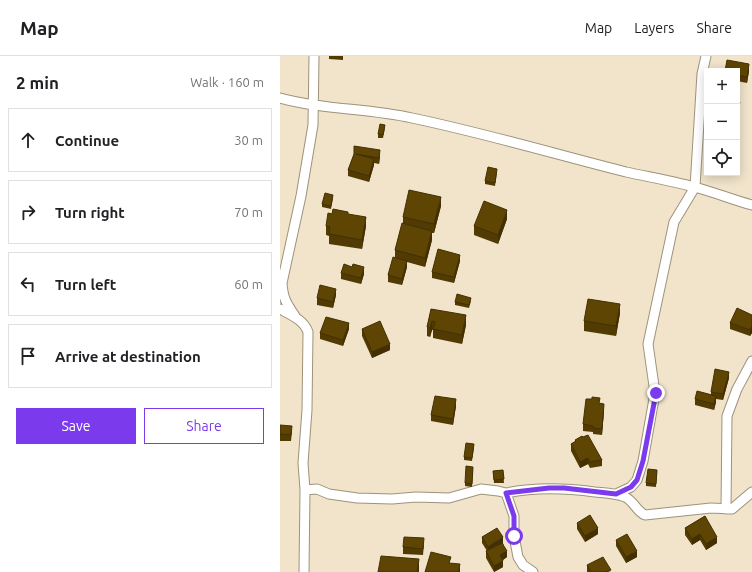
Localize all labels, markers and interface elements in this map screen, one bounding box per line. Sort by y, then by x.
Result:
text: Map [20,17,59,39]
text: Map [585,20,612,36]
text: Layers [634,20,674,36]
text: Share [696,20,732,36]
map controls [704,68,740,176]
button: + [704,68,740,104]
text: 2 min [16,73,59,92]
text: Walk · 160 m [190,75,264,89]
button: − [704,104,740,140]
icon: ahead [17,129,39,151]
text: Continue [55,132,119,149]
text: 30 m [234,133,263,147]
button: locate [704,140,740,176]
icon: right [17,201,39,223]
text: Turn right [55,204,125,221]
text: 70 m [234,205,263,219]
icon: left [17,273,39,295]
text: Turn left [55,276,116,293]
text: 60 m [234,277,263,291]
icon: arrive [17,345,39,367]
text: Arrive at destination [55,348,201,365]
route end [647,384,665,402]
button: Save [16,408,136,444]
button: Share [144,408,264,444]
route start [505,527,523,545]

